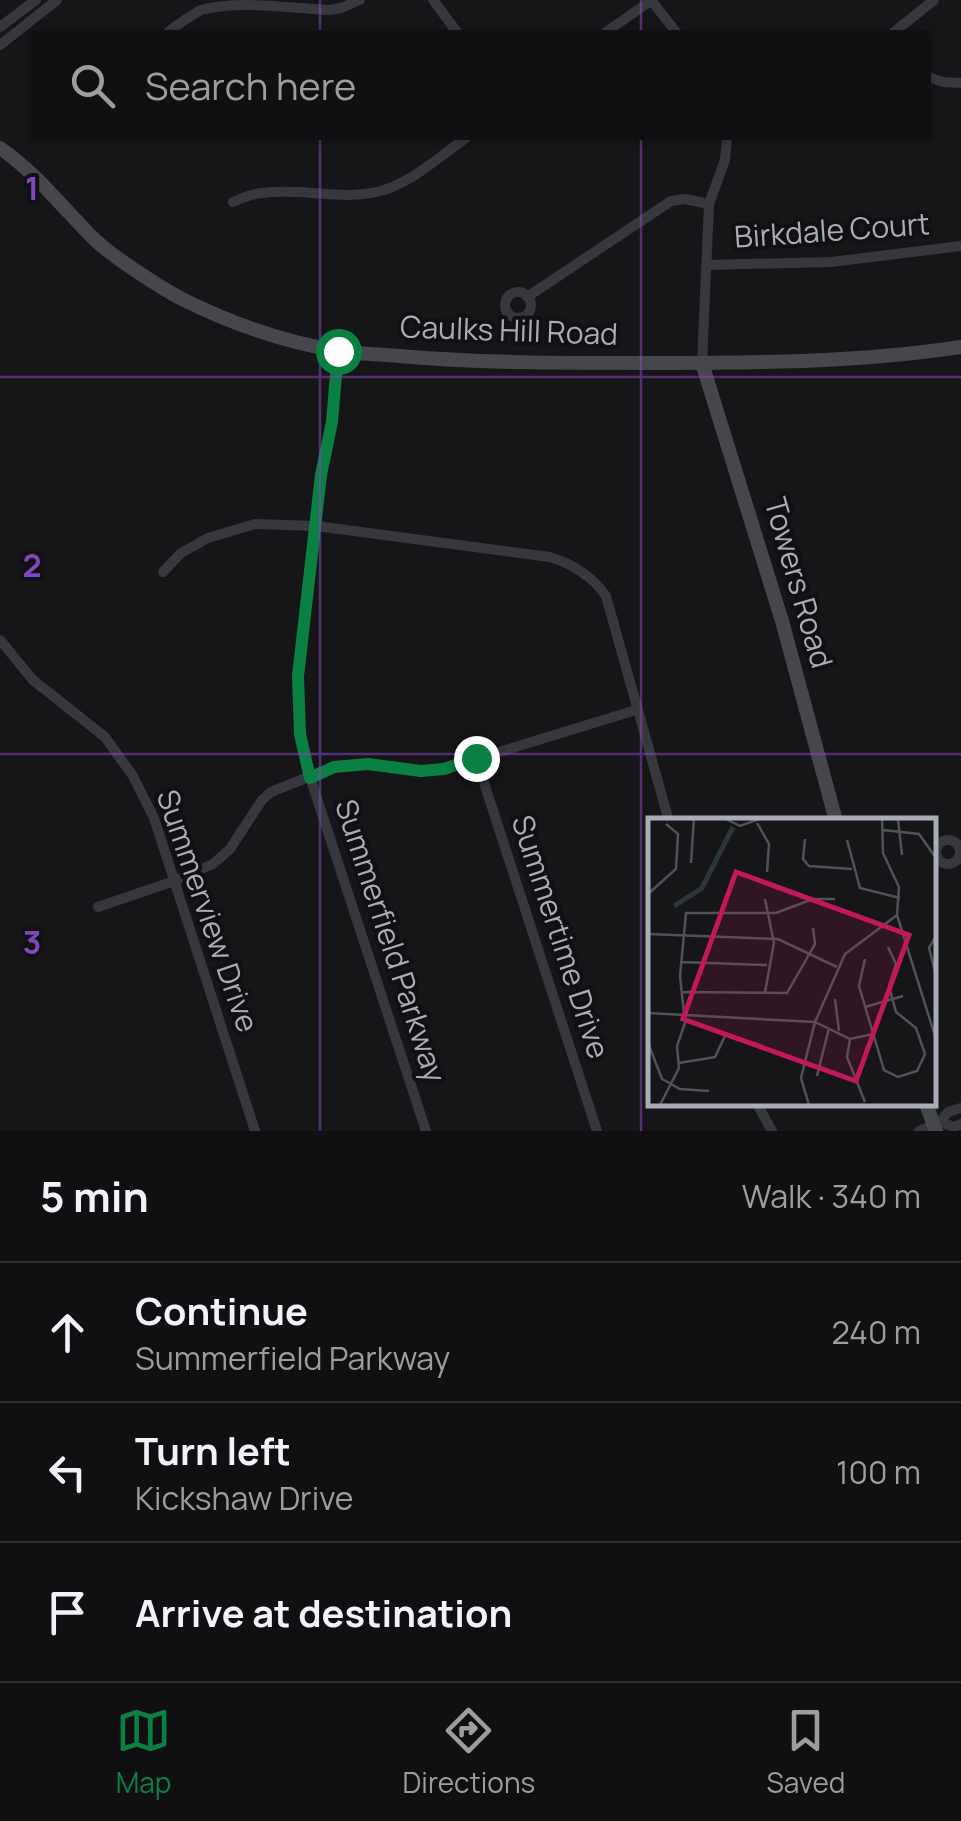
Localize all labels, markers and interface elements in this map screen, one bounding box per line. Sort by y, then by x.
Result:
search box [30,30,931,140]
icon: search [65,58,120,113]
text: Search here [145,59,356,111]
text: 1 [25,166,39,210]
street label: Birkdale Court [733,202,931,257]
street label: Caulks Hill Road [399,305,619,354]
route start [316,329,362,375]
street label: Towers Road [756,493,843,673]
text: 2 [22,543,42,587]
route end [454,736,500,782]
street label: Summerview Drive [148,784,269,1037]
street label: Summerfield Parkway [326,794,457,1087]
street label: Summertime Drive [503,810,620,1063]
inset map [648,818,936,1106]
text: 3 [23,920,41,964]
text: 5 min [40,1167,149,1225]
text: Walk · 340 m [742,1174,921,1218]
text: Continue [135,1284,308,1336]
icon: ahead [40,1305,95,1360]
text: 240 m [831,1310,921,1354]
text: Summerfield Parkway [135,1336,450,1380]
text: Turn left [135,1424,291,1476]
icon: left [40,1445,95,1500]
text: 100 m [836,1450,921,1494]
text: Kickshaw Drive [135,1476,353,1520]
icon: arrive [40,1585,95,1640]
text: Arrive at destination [135,1586,512,1638]
tab: Map [116,1703,171,1801]
tab: Directions [403,1703,535,1801]
tab: Saved [766,1703,845,1801]

